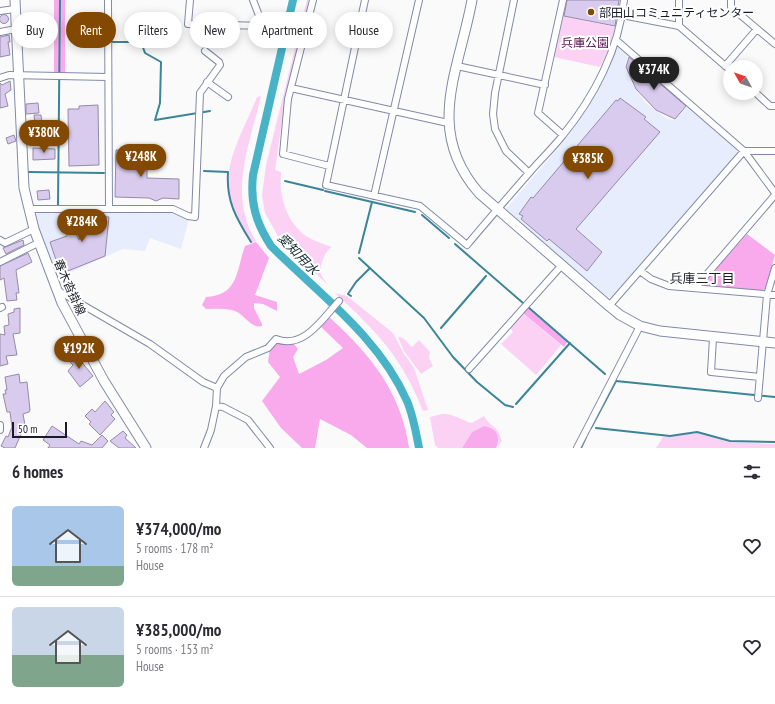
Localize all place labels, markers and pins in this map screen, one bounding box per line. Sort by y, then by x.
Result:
place label: 部田山コミュニティセンター [599,5,754,20]
marker: 部田山コミュニティセンター [586,7,596,17]
pin: ¥374K [626,57,682,91]
pin: ¥380K [16,120,72,154]
pin: ¥248K [113,144,169,178]
pin: ¥385K [560,146,616,180]
pin: ¥284K [54,209,110,243]
pin: ¥192K [51,336,107,370]

